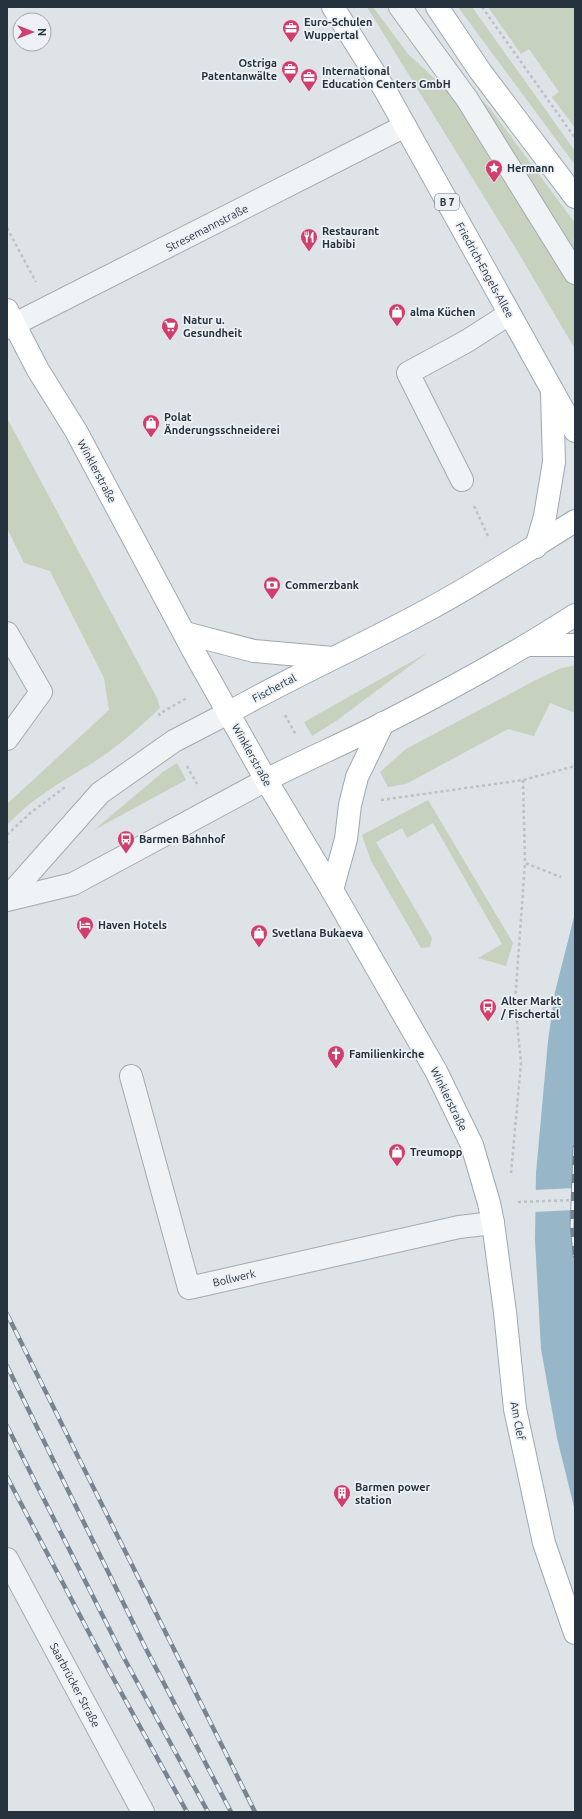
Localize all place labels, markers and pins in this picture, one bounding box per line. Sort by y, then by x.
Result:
place label: Euro-Schulen Wuppertal [304,16,372,41]
office icon: Euro-Schulen Wuppertal [281,18,301,43]
place label: Ostriga Patentanwälte [201,57,277,82]
office icon: Ostriga Patentanwälte [280,59,300,84]
place label: International Education Centers GmbH [322,65,451,90]
office icon: International Education Centers GmbH [299,67,319,92]
place icon: Hermann [484,158,504,183]
place label: Hermann [507,162,554,174]
place label: Restaurant Habibi [322,225,379,250]
restaurant icon: Restaurant Habibi [299,227,319,252]
shop icon: alma Küchen [387,302,407,327]
place label: alma Küchen [410,306,475,318]
place label: Natur u. Gesundheit [183,314,242,339]
supermarket icon: Natur u. Gesundheit [160,316,180,341]
place label: Polat Änderungsschneiderei [164,411,280,436]
shop icon: Polat Änderungsschneiderei [141,413,161,438]
bank icon: Commerzbank [262,575,282,600]
place label: Commerzbank [285,579,360,591]
bus stop icon: Barmen Bahnhof [116,829,136,854]
place label: Barmen Bahnhof [139,833,226,845]
hotel icon: Haven Hotels [75,915,95,940]
place label: Haven Hotels [98,919,167,931]
shop icon: Svetlana Bukaeva [249,923,269,948]
place label: Svetlana Bukaeva [272,927,363,939]
place label: Alter Markt / Fischertal [500,995,561,1020]
bus stop icon: Alter Markt / Fischertal [478,997,498,1022]
church icon: Familienkirche [326,1044,346,1069]
place label: Familienkirche [349,1048,424,1060]
shop icon: Treumopp [387,1142,407,1167]
place label: Treumopp [410,1146,463,1158]
place label: Barmen power station [355,1481,431,1506]
building icon: Barmen power station [332,1483,352,1508]

